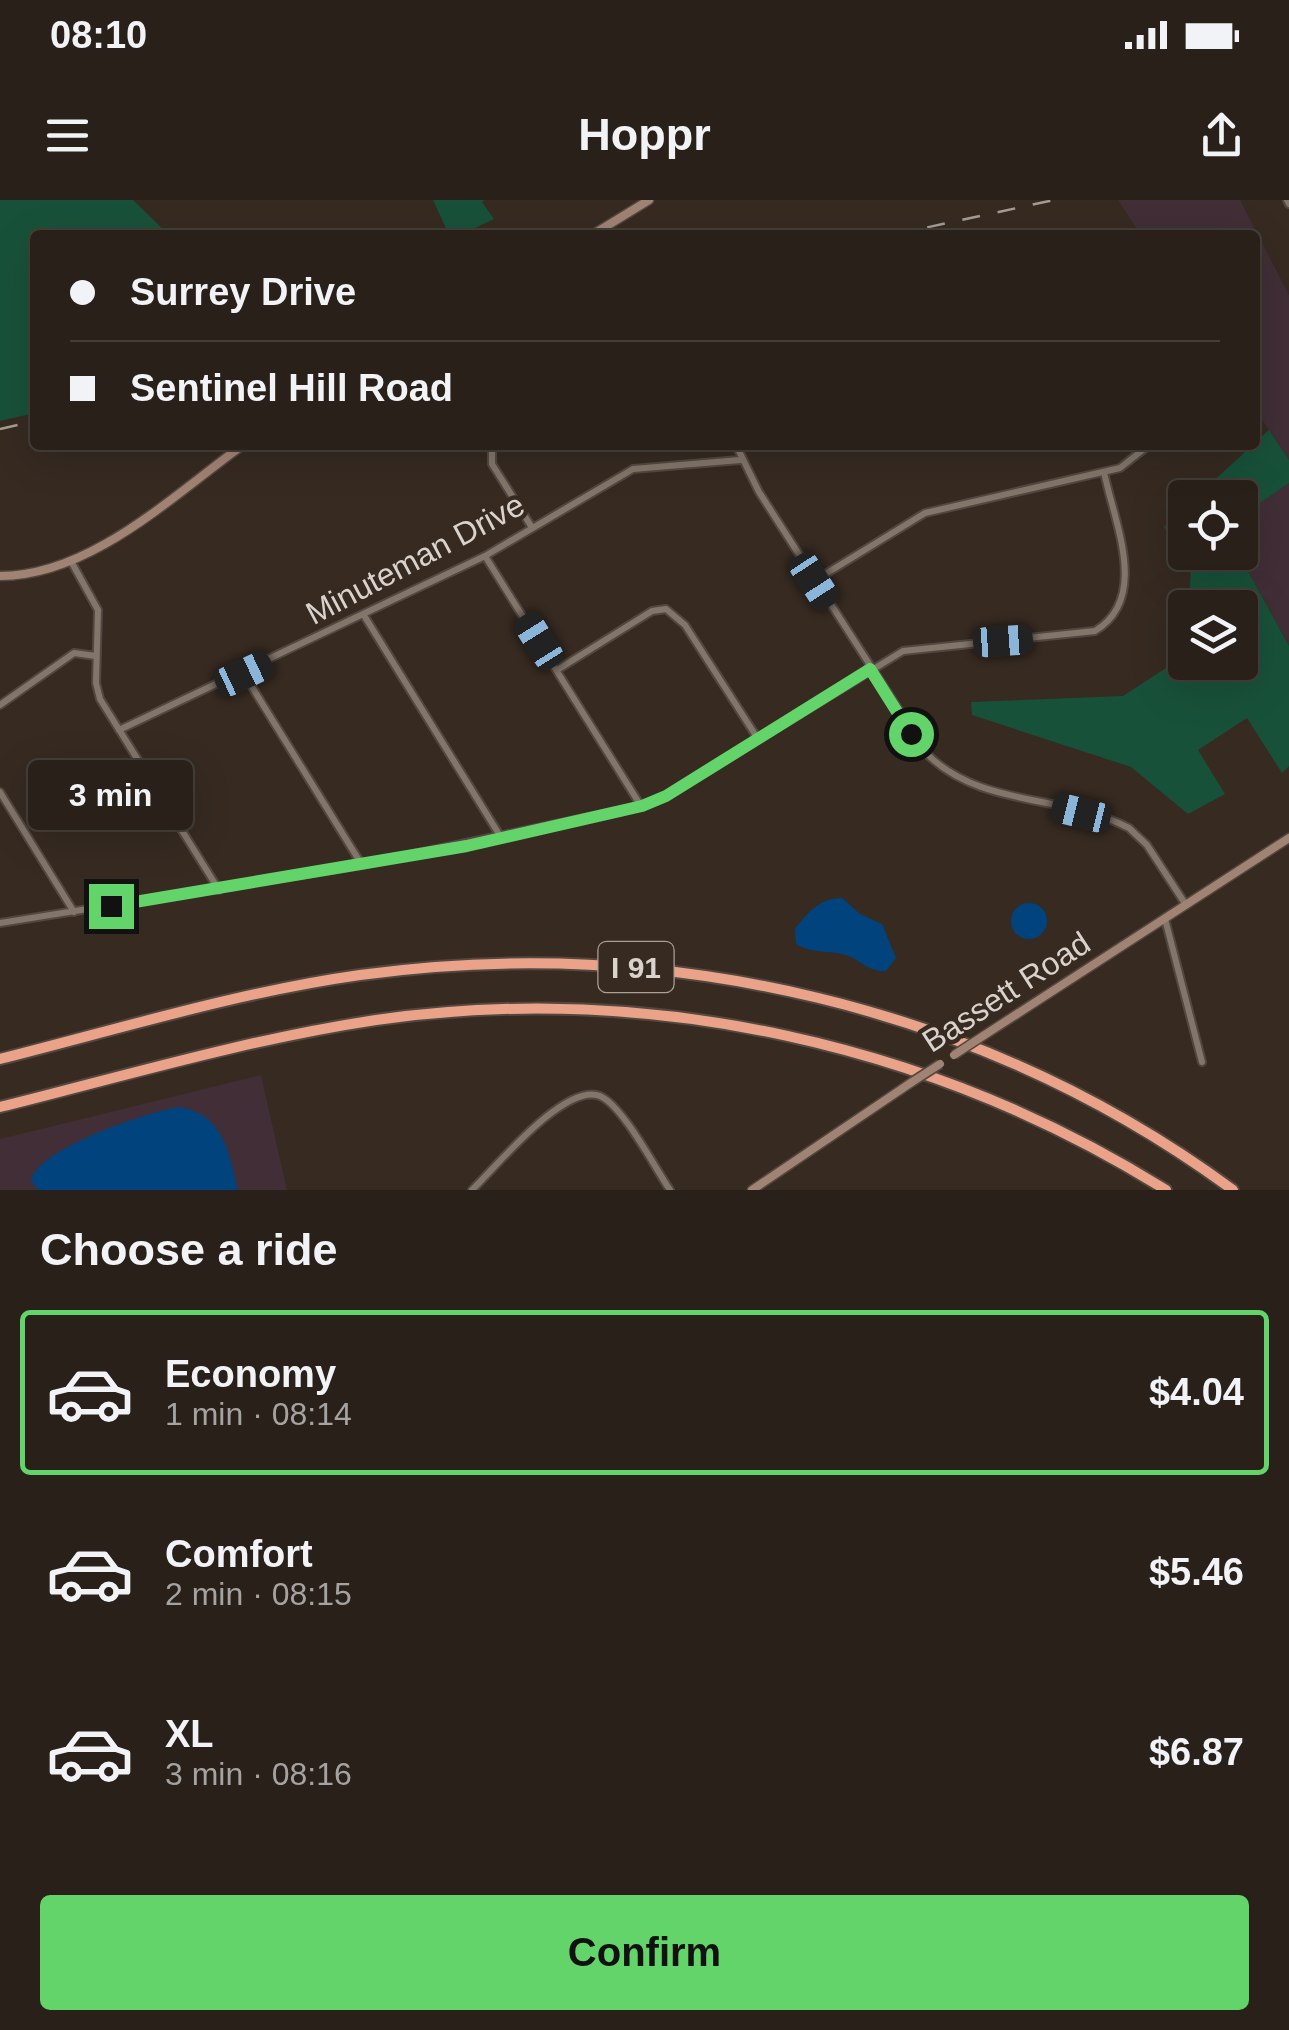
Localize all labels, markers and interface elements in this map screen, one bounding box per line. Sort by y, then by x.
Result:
text: 08:10 [50,14,147,56]
icon: menu [40,108,95,163]
icon: share [1194,108,1249,163]
text: Hoppr [578,109,711,160]
text: Surrey Drive [130,271,356,313]
text: Sentinel Hill Road [130,367,453,409]
map controls [1168,480,1258,680]
button: locate [1168,480,1258,570]
street label: Minuteman Drive [300,486,530,632]
car [785,548,843,614]
button: layers [1168,590,1258,680]
car [510,608,568,674]
car [972,624,1034,658]
car [210,648,278,700]
route start [889,712,934,757]
callout: 3 min [28,761,194,831]
text: 3 min [69,777,152,813]
car [1048,791,1114,835]
route end [89,884,134,929]
street label: Bassett Road [916,925,1096,1059]
road number: I 91 [598,942,674,992]
text: Choose a ride [40,1224,338,1275]
icon: car [45,1348,135,1438]
text: Economy [165,1353,336,1395]
text: $4.04 [1149,1371,1244,1413]
text: 1 min · 08:14 [165,1396,352,1432]
icon: car [45,1528,135,1618]
text: Comfort [165,1533,313,1575]
text: $5.46 [1149,1551,1244,1593]
text: 2 min · 08:15 [165,1576,352,1612]
icon: car [45,1708,135,1798]
text: XL [165,1713,214,1755]
text: $6.87 [1149,1731,1244,1773]
text: 3 min · 08:16 [165,1756,352,1792]
button: Confirm [40,1895,1249,2010]

